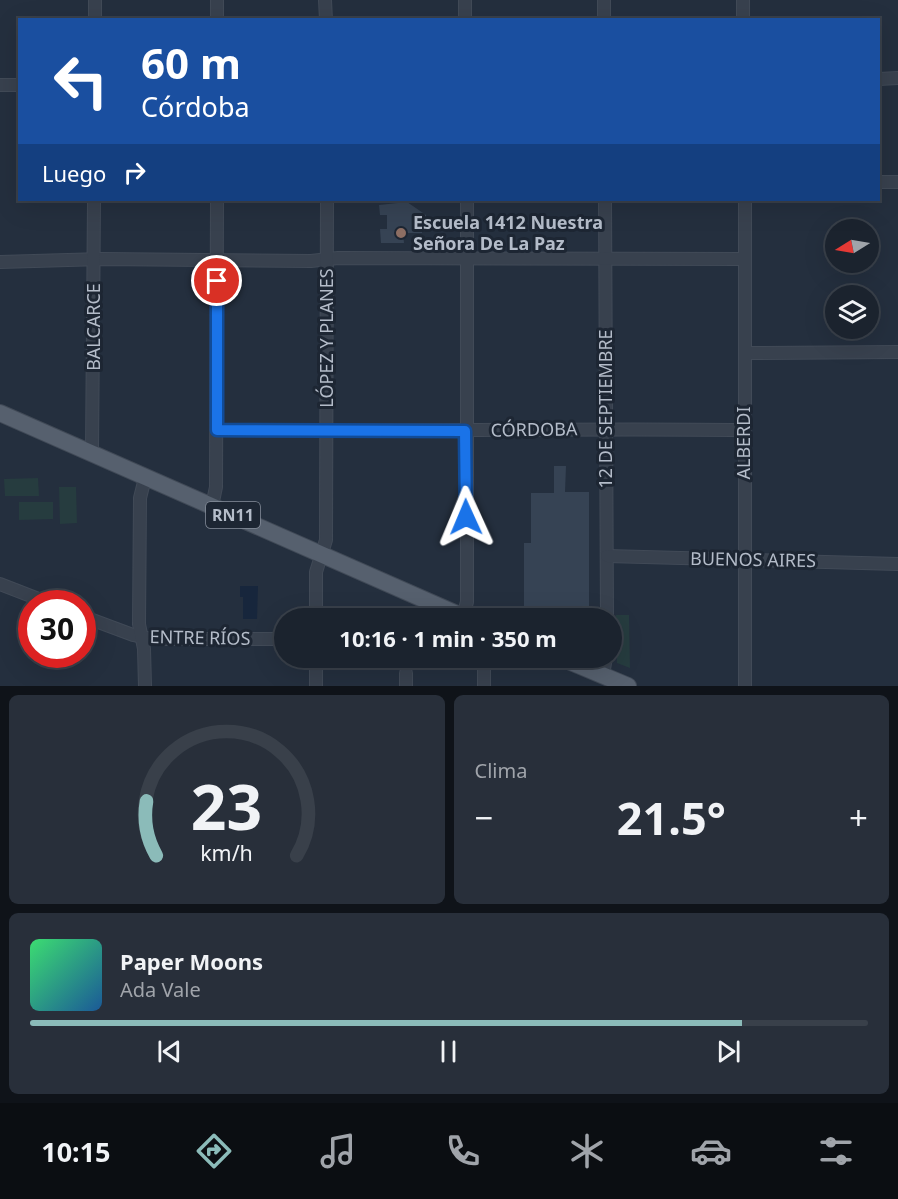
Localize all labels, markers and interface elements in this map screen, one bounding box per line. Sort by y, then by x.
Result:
text: 60 m [141,34,241,91]
icon: left [42,42,120,120]
text: Córdoba [141,88,250,125]
icon: right [118,156,151,189]
text: Luego [42,158,106,188]
place label: Escuela 1412 Nuestra Señora De La Paz [413,210,603,255]
north arrow [825,219,879,273]
map controls [825,219,879,339]
marker: Escuela 1412 Nuestra Señora De La Paz [394,226,408,240]
pin [191,255,242,306]
icon: arrive [200,264,233,297]
street label: LÓPEZ Y PLANES [314,268,338,408]
street label: BALCARCE [81,283,105,371]
button: layers [825,285,879,339]
street label: 12 DE SEPTIEMBRE [593,329,617,489]
street label: ALBERDI [731,406,755,480]
street label: CÓRDOBA [490,416,578,442]
position arrow [434,485,498,549]
road number: RN11 [206,502,260,528]
street label: BUENOS AIRES [690,546,816,572]
speed limit sign: 30 [18,590,96,668]
text: 10:16 · 1 min · 350 m [339,623,557,653]
street label: ENTRE RÍOS [149,624,251,650]
text: Clima [475,757,527,784]
text: 23 [191,763,262,848]
text: 21.5° [617,787,726,848]
text: − [475,795,493,840]
text: + [849,795,868,840]
text: km/h [200,839,253,868]
text: Paper Moons [120,946,263,976]
text: Ada Vale [120,976,201,1003]
icon: previous [153,1035,186,1068]
icon: pause [432,1035,465,1068]
icon: next [712,1035,745,1068]
icon: directions [193,1130,235,1172]
icon: music [317,1130,359,1172]
icon: phone [442,1130,484,1172]
icon: climate [566,1130,608,1172]
icon: car [690,1130,732,1172]
icon: filters [815,1130,857,1172]
text: 10:15 [41,1133,111,1170]

